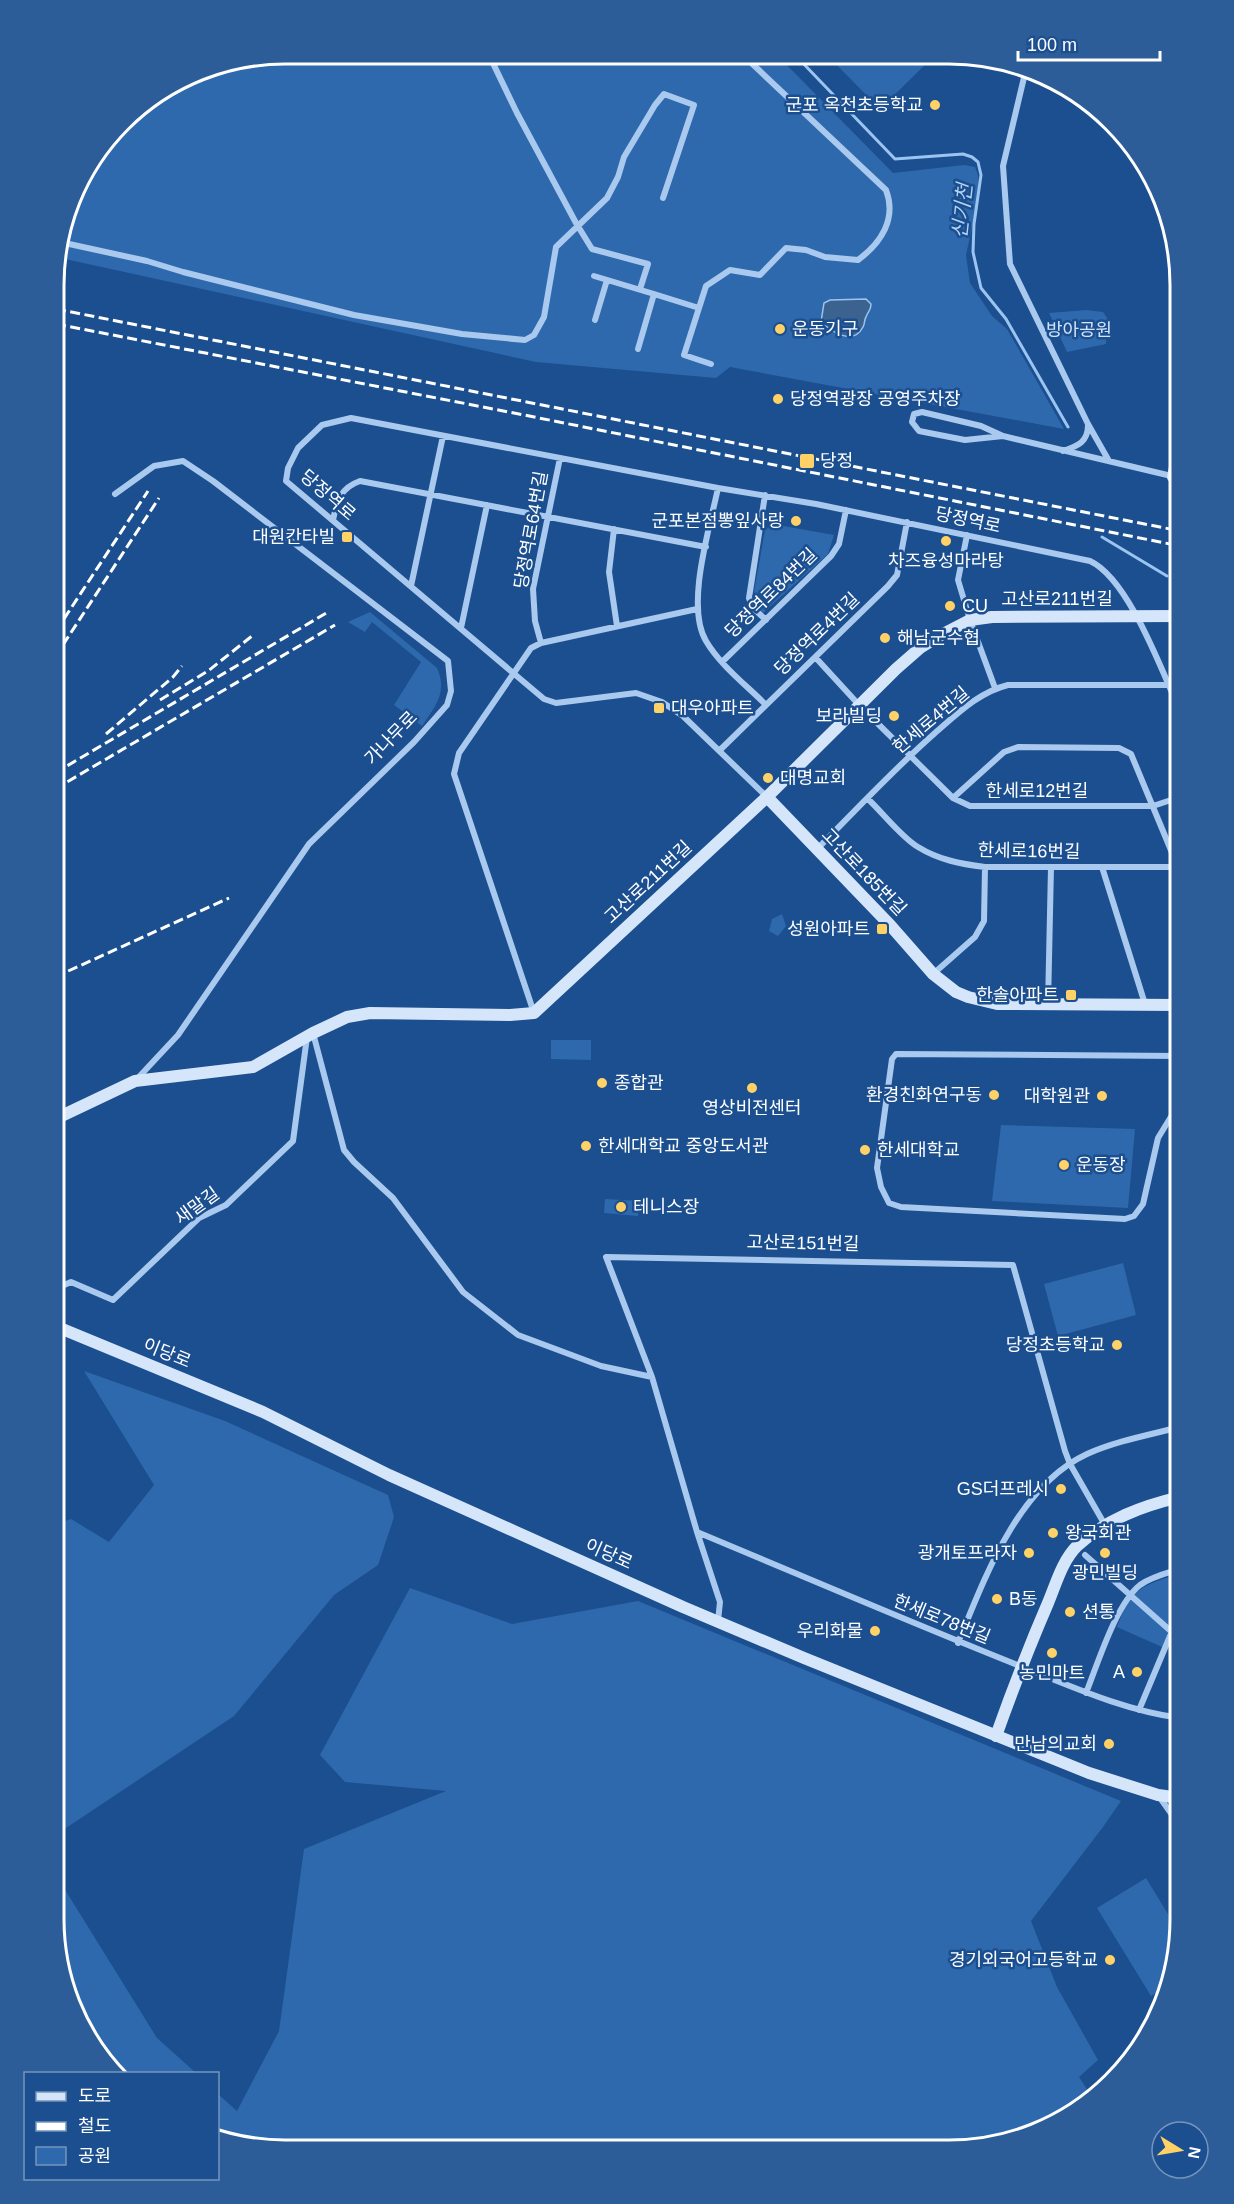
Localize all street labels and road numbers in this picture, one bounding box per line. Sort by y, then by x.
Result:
street label: 당정역로 [296,466,360,524]
street label: 당정역로64번길 [511,469,551,591]
street label: 당정역로 [934,503,1002,537]
street label: 당정역로84번길 [721,544,821,642]
street label: 당정역로4번길 [771,589,863,679]
street label: 고산로211번길 [1001,589,1113,609]
street label: 한세로4번길 [889,683,973,757]
street label: 가나무로 [361,707,421,769]
street label: 한세로12번길 [986,781,1088,801]
street label: 고산로185번길 [818,824,910,920]
street label: 고산로211번길 [600,837,696,927]
street label: 한세로16번길 [977,840,1081,862]
street label: 새말길 [171,1183,223,1229]
street label: 고산로151번길 [746,1232,860,1254]
street label: 이당로 [140,1334,194,1372]
street label: 이당로 [582,1535,636,1573]
street label: 한세로78번길 [891,1590,993,1648]

